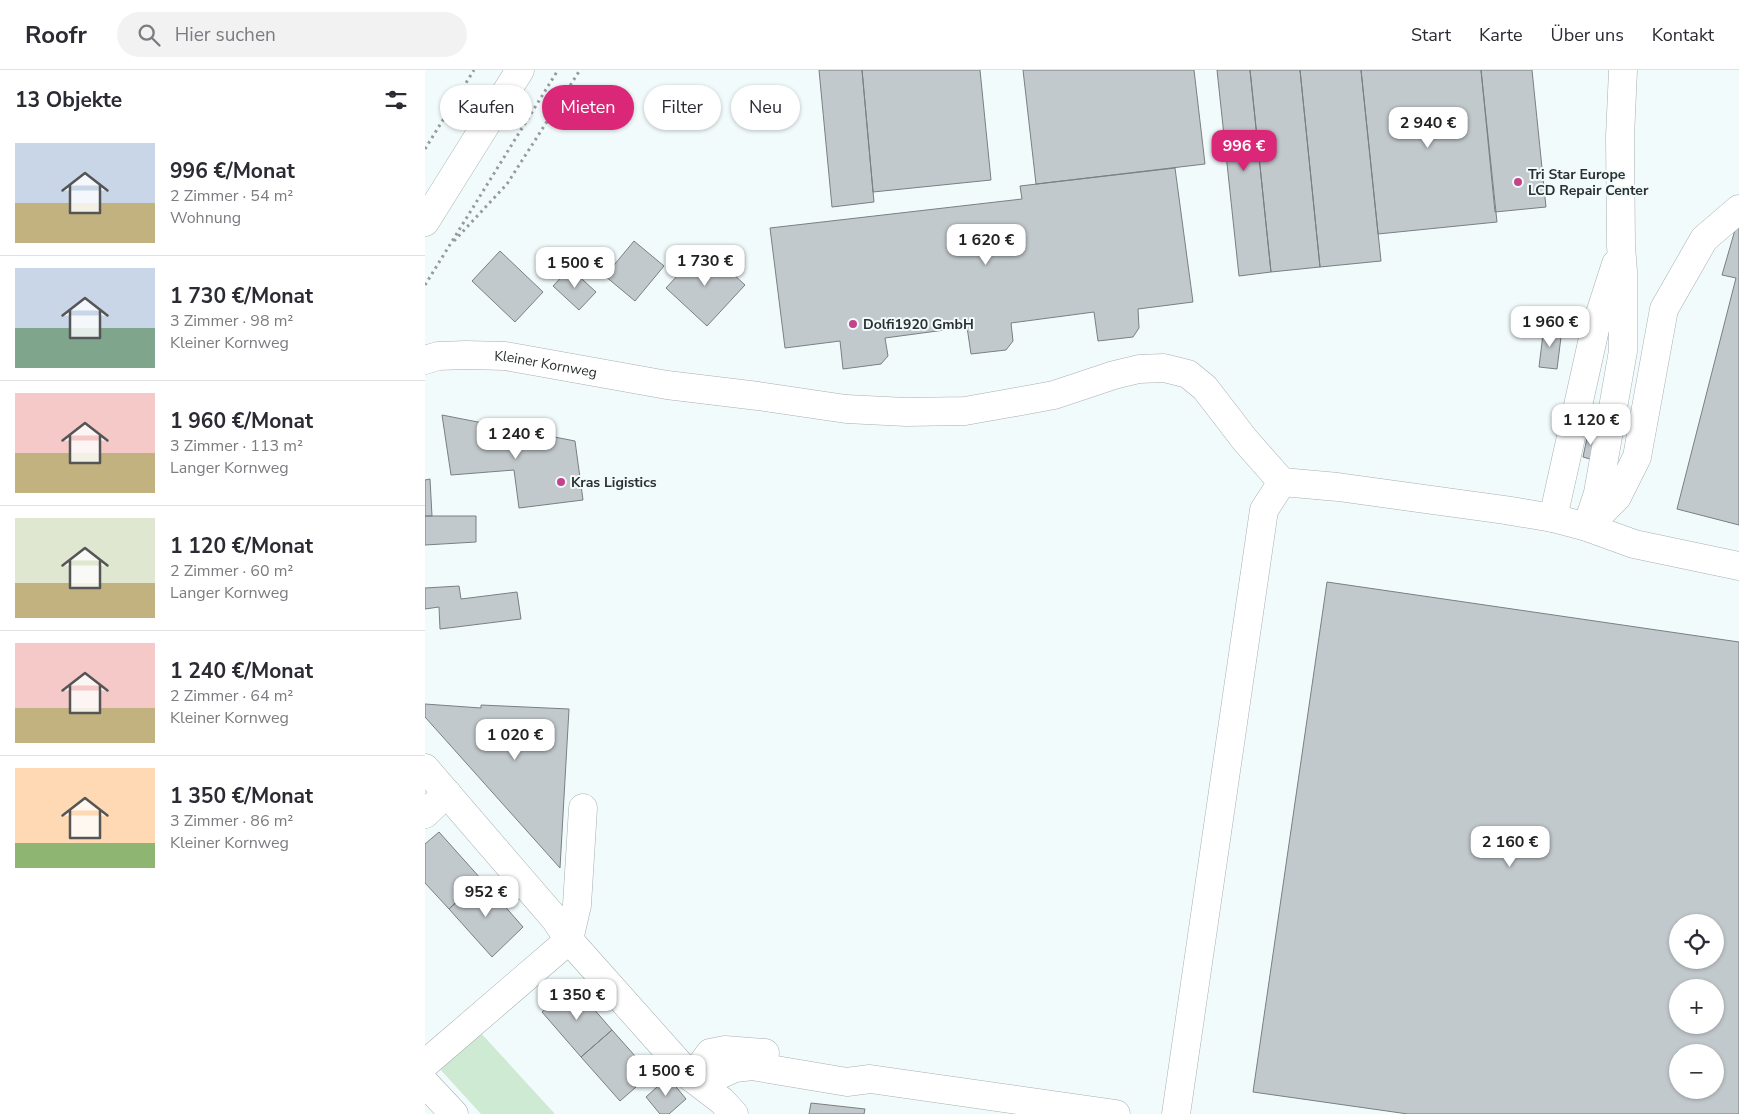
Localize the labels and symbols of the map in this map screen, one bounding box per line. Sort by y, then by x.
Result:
pin: 2 940 € [1382,106,1474,149]
pin: 996 € [1209,129,1279,172]
place label: Tri Star Europe LCD Repair Center [1528,165,1649,200]
marker: Tri Star Europe LCD Repair Center [1512,176,1524,188]
pin: 1 620 € [940,224,1032,266]
pin: 1 730 € [659,244,751,287]
pin: 1 500 € [529,246,621,289]
pin: 1 960 € [1504,306,1596,348]
place label: Dolfi1920 GmbH [863,315,974,334]
marker: Dolfi1920 GmbH [847,318,859,330]
street label: Kleiner Kornweg [494,347,599,382]
pin: 1 120 € [1545,404,1637,446]
pin: 1 240 € [470,418,562,460]
place label: Kras Ligistics [571,473,657,492]
marker: Kras Ligistics [555,476,567,488]
pin: 1 020 € [469,718,561,761]
pin: 2 160 € [1464,826,1556,868]
pin: 952 € [451,876,521,918]
pin: 1 350 € [531,978,623,1021]
pin: 1 500 € [620,1054,712,1097]

